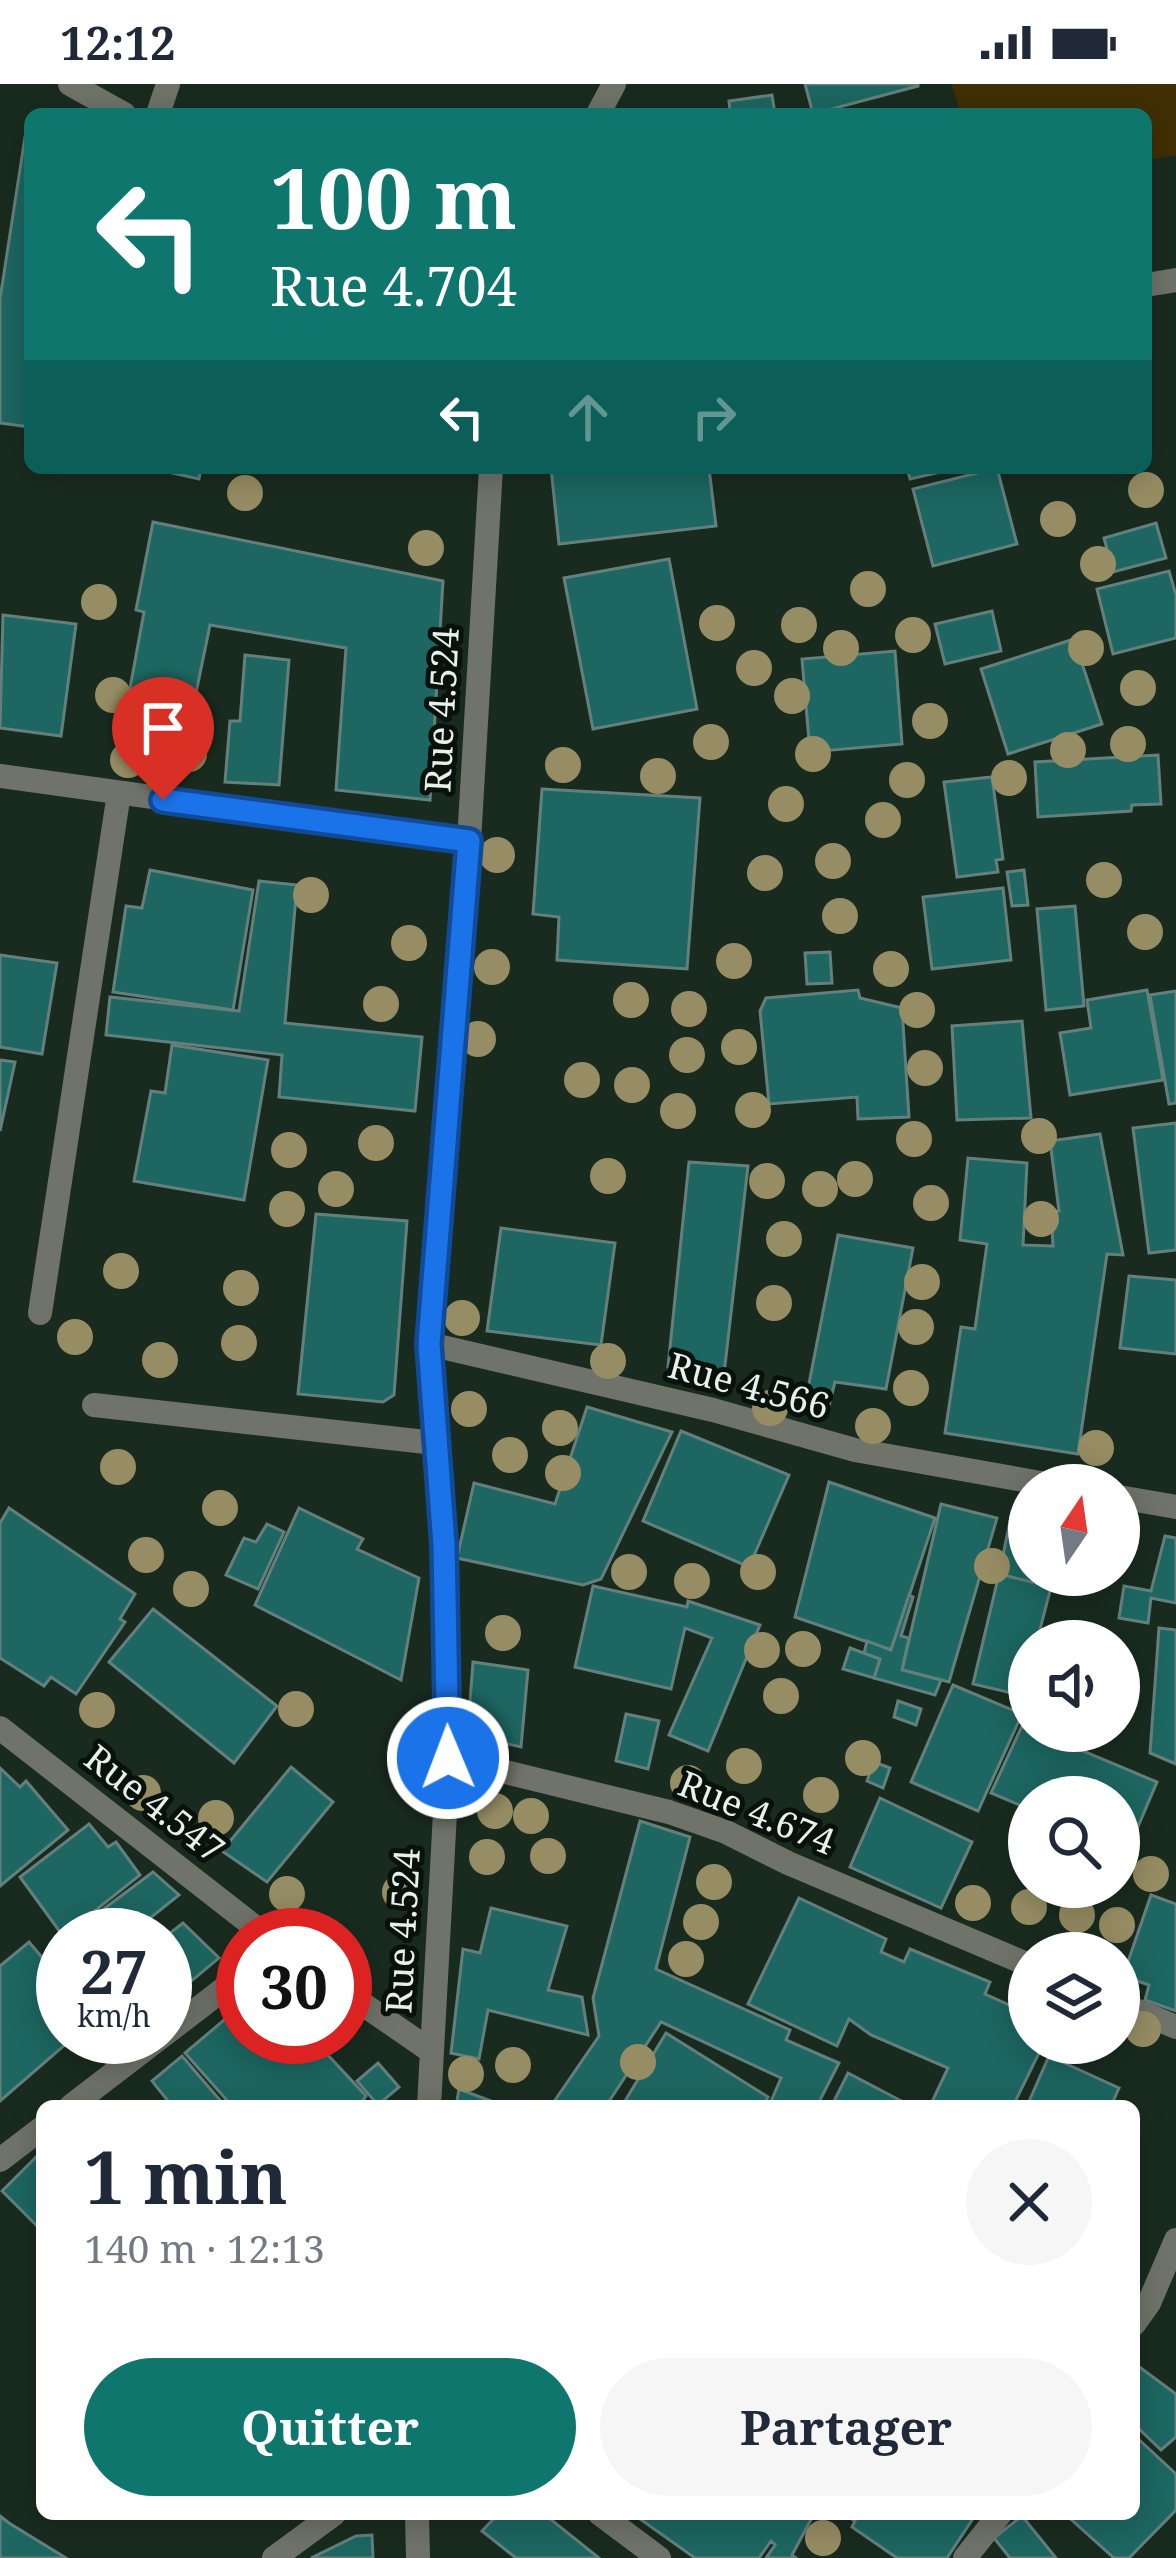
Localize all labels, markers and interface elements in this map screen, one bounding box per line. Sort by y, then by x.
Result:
text: 12:12 [60,12,175,73]
text: 100 m [270,139,517,254]
icon: left [72,156,228,312]
text: Rue 4.704 [270,248,517,322]
icon: left [429,384,495,450]
icon: ahead [555,384,621,450]
icon: right [681,384,747,450]
street label: Rue 4.524 [412,627,470,793]
pin [112,677,214,800]
icon: arrive [130,695,196,761]
street label: Rue 4.566 [663,1340,835,1430]
north arrow [1008,1464,1140,1596]
map controls [1008,1464,1140,2064]
button: sound [1008,1620,1140,1752]
position arrow [385,1695,511,1821]
street label: Rue 4.547 [75,1733,235,1873]
street label: Rue 4.674 [672,1758,842,1866]
button: search [1008,1776,1140,1908]
street label: Rue 4.524 [373,1848,431,2014]
speed limit sign: 30 [216,1908,372,2064]
text: 27 [80,1930,148,2012]
button: layers [1008,1932,1140,2064]
text: km/h [77,1995,151,2036]
text: 1 min [84,2127,288,2225]
button: close [966,2139,1092,2265]
text: 140 m · 12:13 [84,2221,325,2274]
button: Quitter [84,2358,576,2496]
button: Partager [600,2358,1092,2496]

